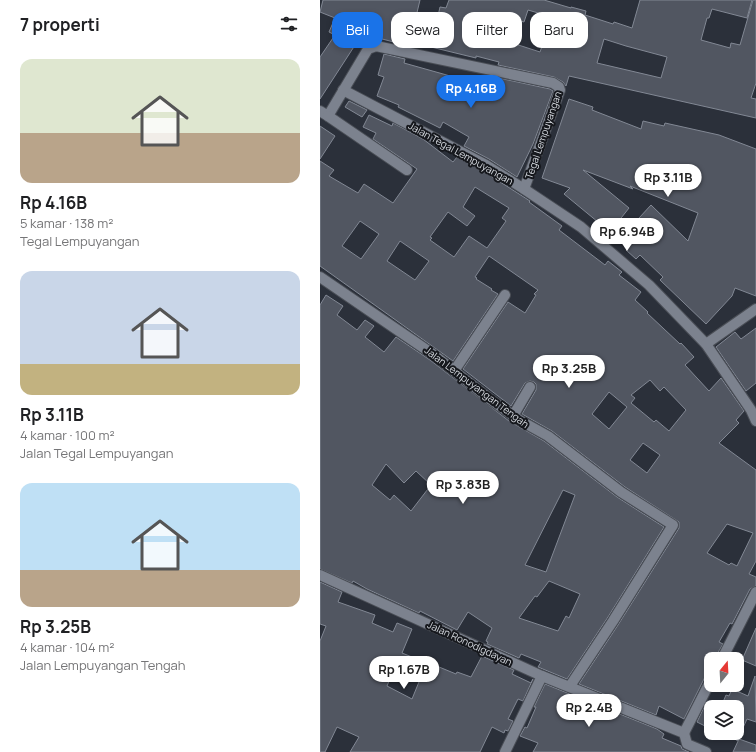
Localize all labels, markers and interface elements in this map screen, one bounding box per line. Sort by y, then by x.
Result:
chip: Beli [332,12,383,48]
chip: Sewa [391,12,454,48]
chip: Filter [462,12,522,48]
chip: Baru [530,12,588,48]
text: 7 properti [20,13,100,36]
icon: filters [278,13,300,35]
pin: Rp 4.16B [430,75,512,109]
text: Rp 4.16B [445,79,497,97]
icon: home [124,85,196,157]
street label: Tegal Lempuyangan [521,89,565,181]
street label: Jalan Tegal Lempuyangan [406,118,516,188]
pin: Rp 3.11B [627,164,709,198]
text: Rp 3.11B [644,168,692,186]
text: Rp 4.16B [20,191,87,214]
text: 5 kamar · 138 m² [20,214,113,232]
pin: Rp 6.94B [586,218,668,252]
text: Rp 6.94B [599,222,655,240]
text: Tegal Lempuyangan [20,232,140,250]
icon: home [124,297,196,369]
street label: Jalan Lempuyangan Tengah [422,343,532,431]
pin: Rp 3.25B [528,355,610,389]
text: Rp 3.25B [542,359,596,377]
text: Rp 3.11B [20,403,84,426]
text: 4 kamar · 100 m² [20,426,115,444]
text: Jalan Tegal Lempuyangan [20,444,173,462]
pin: Rp 3.83B [422,471,504,505]
text: Rp 3.83B [436,475,490,493]
icon: home [124,509,196,581]
text: Rp 3.25B [20,615,91,638]
street label: Jalan Ronodigdayan [425,617,515,669]
text: 4 kamar · 104 m² [20,638,115,656]
north arrow [704,652,744,692]
map controls [704,652,744,740]
text: Jalan Lempuyangan Tengah [20,656,186,674]
pin: Rp 1.67B [363,656,445,690]
text: Rp 1.67B [378,660,430,678]
pin: Rp 2.4B [552,694,626,728]
text: Rp 2.4B [566,698,613,716]
button: layers [704,700,744,740]

